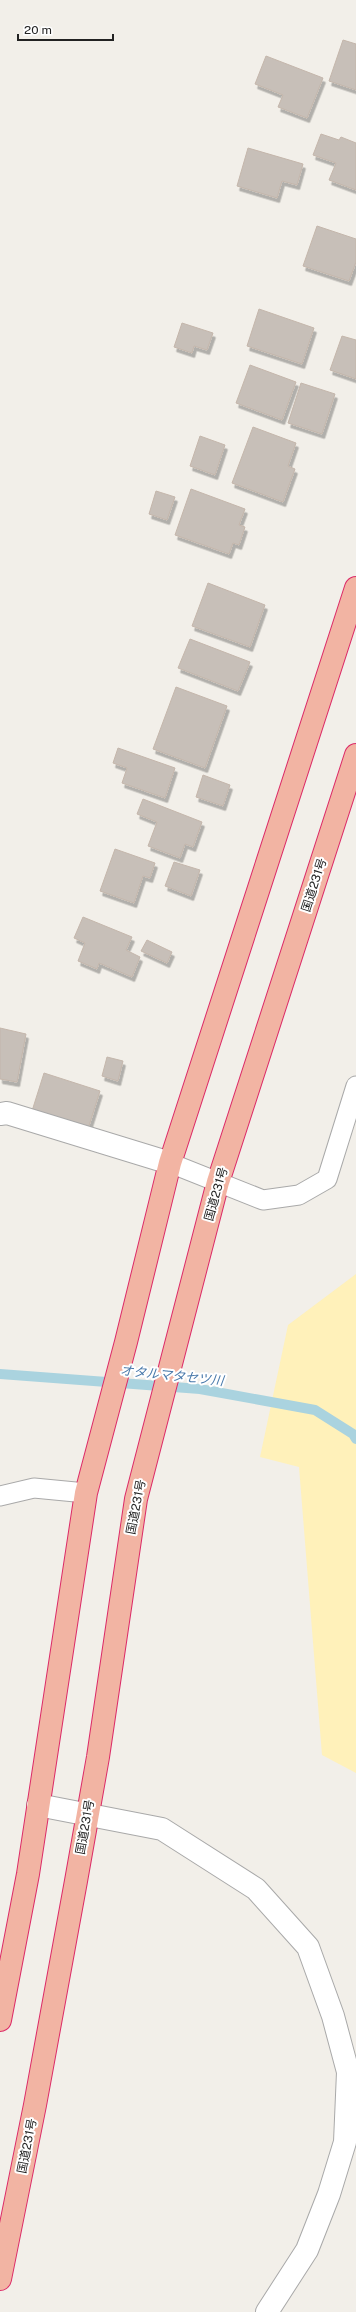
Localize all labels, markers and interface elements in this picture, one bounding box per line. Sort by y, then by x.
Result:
scale bar [18,16,113,42]
text: 20 m [24,23,52,37]
street label: 国道231号 [299,856,329,914]
street label: 国道231号 [202,1165,230,1223]
water label: オタルマタセツ川 [119,1363,226,1389]
street label: 国道231号 [124,1478,148,1536]
street label: 国道231号 [73,1798,97,1856]
street label: 国道231号 [15,2117,39,2175]

